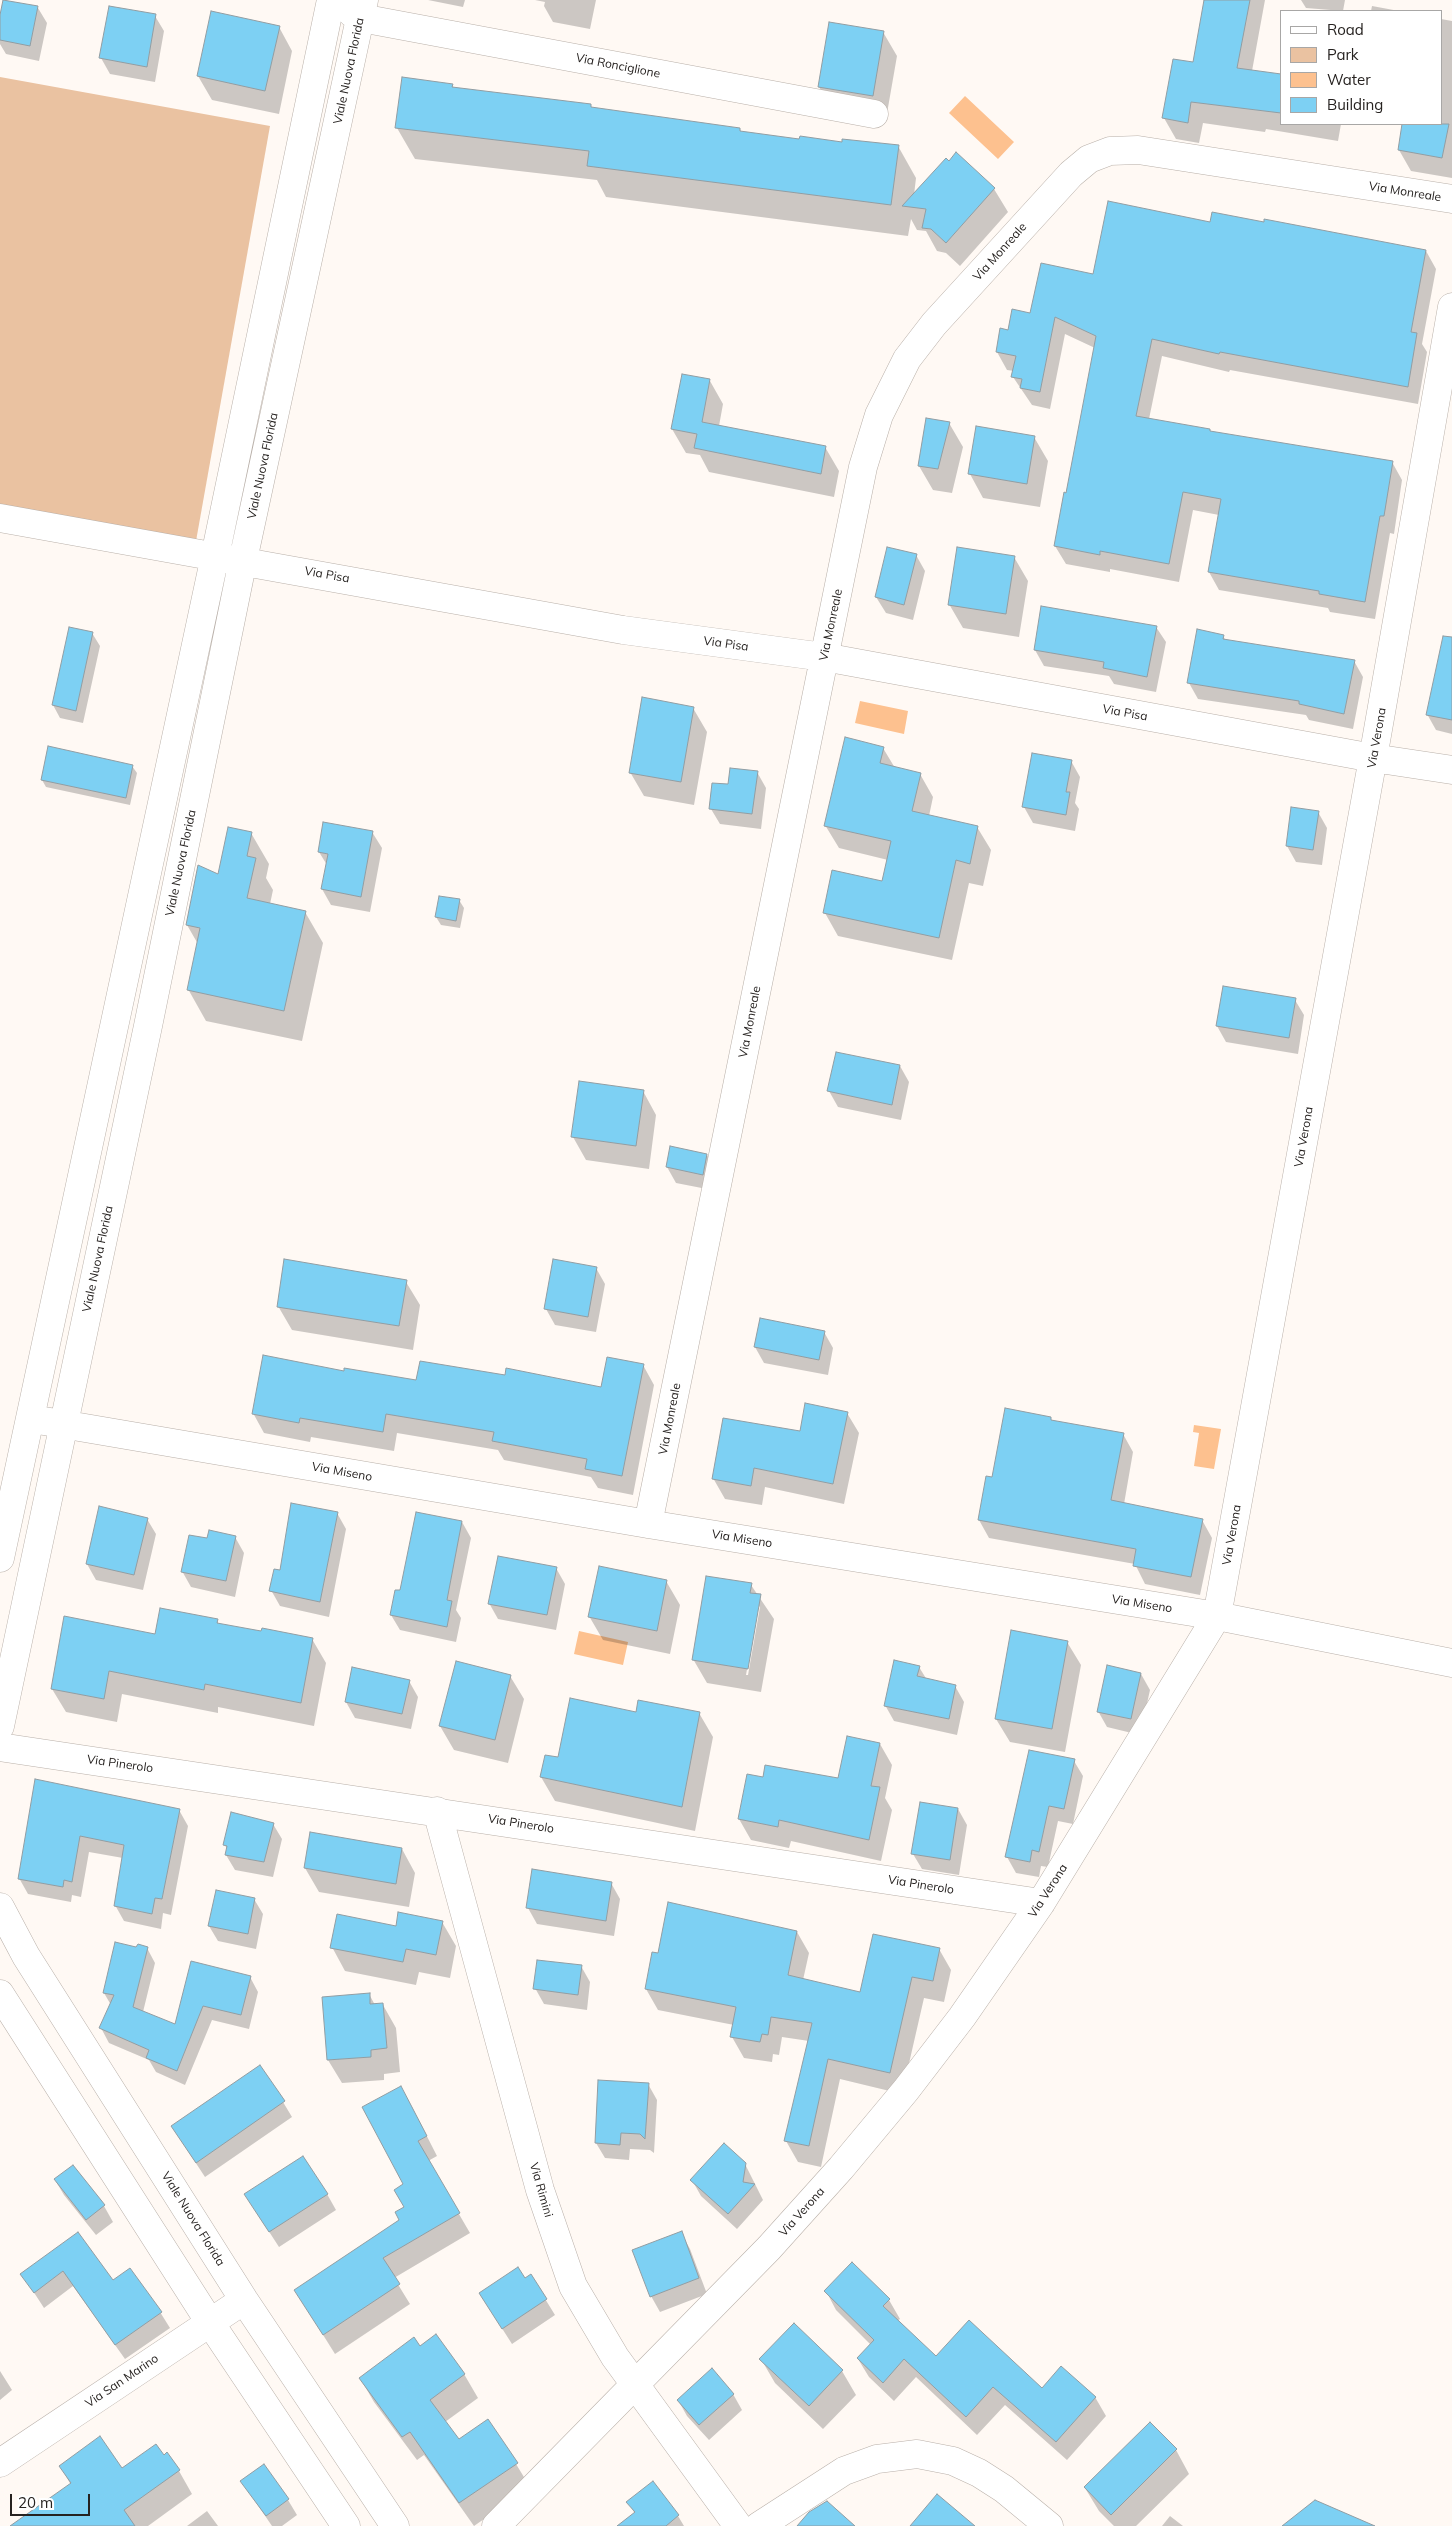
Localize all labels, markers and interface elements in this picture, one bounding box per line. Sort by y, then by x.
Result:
legend [1280,10,1442,125]
street label: Viale Nuova Florida [331,17,367,125]
text: Road [1327,20,1364,39]
text: Park [1327,45,1359,64]
street label: Via Ronciglione [575,51,661,81]
text: Water [1327,70,1371,89]
text: Building [1327,95,1383,114]
street label: Via Monreale [1368,179,1442,205]
street label: Via Monreale [970,220,1030,284]
street label: Viale Nuova Florida [245,412,281,520]
street label: Via Pisa [303,564,351,586]
street label: Via Monreale [816,588,846,662]
street label: Via Pisa [703,634,749,654]
street label: Via Pisa [1101,702,1149,724]
street label: Via Verona [1365,707,1389,769]
street label: Viale Nuova Florida [163,809,199,917]
street label: Via Monreale [736,985,764,1059]
street label: Via Verona [1292,1106,1316,1168]
street label: Viale Nuova Florida [80,1205,116,1313]
street label: Via Monreale [656,1382,684,1456]
street label: Via Miseno [311,1460,373,1484]
street label: Via Verona [1220,1504,1244,1566]
street label: Via Miseno [711,1527,773,1551]
street label: Via Miseno [1111,1592,1173,1616]
street label: Via Pinerolo [86,1752,154,1776]
street label: Via Pinerolo [487,1812,555,1836]
street label: Via Verona [1025,1861,1071,1921]
street label: Via Pinerolo [887,1873,955,1897]
street label: Via Rimini [526,2161,556,2219]
street label: Viale Nuova Florida [158,2169,228,2269]
street label: Via Verona [776,2184,828,2240]
street label: Via San Marino [83,2351,161,2411]
scale bar [12,2484,92,2516]
text: 20 m [18,2493,53,2512]

